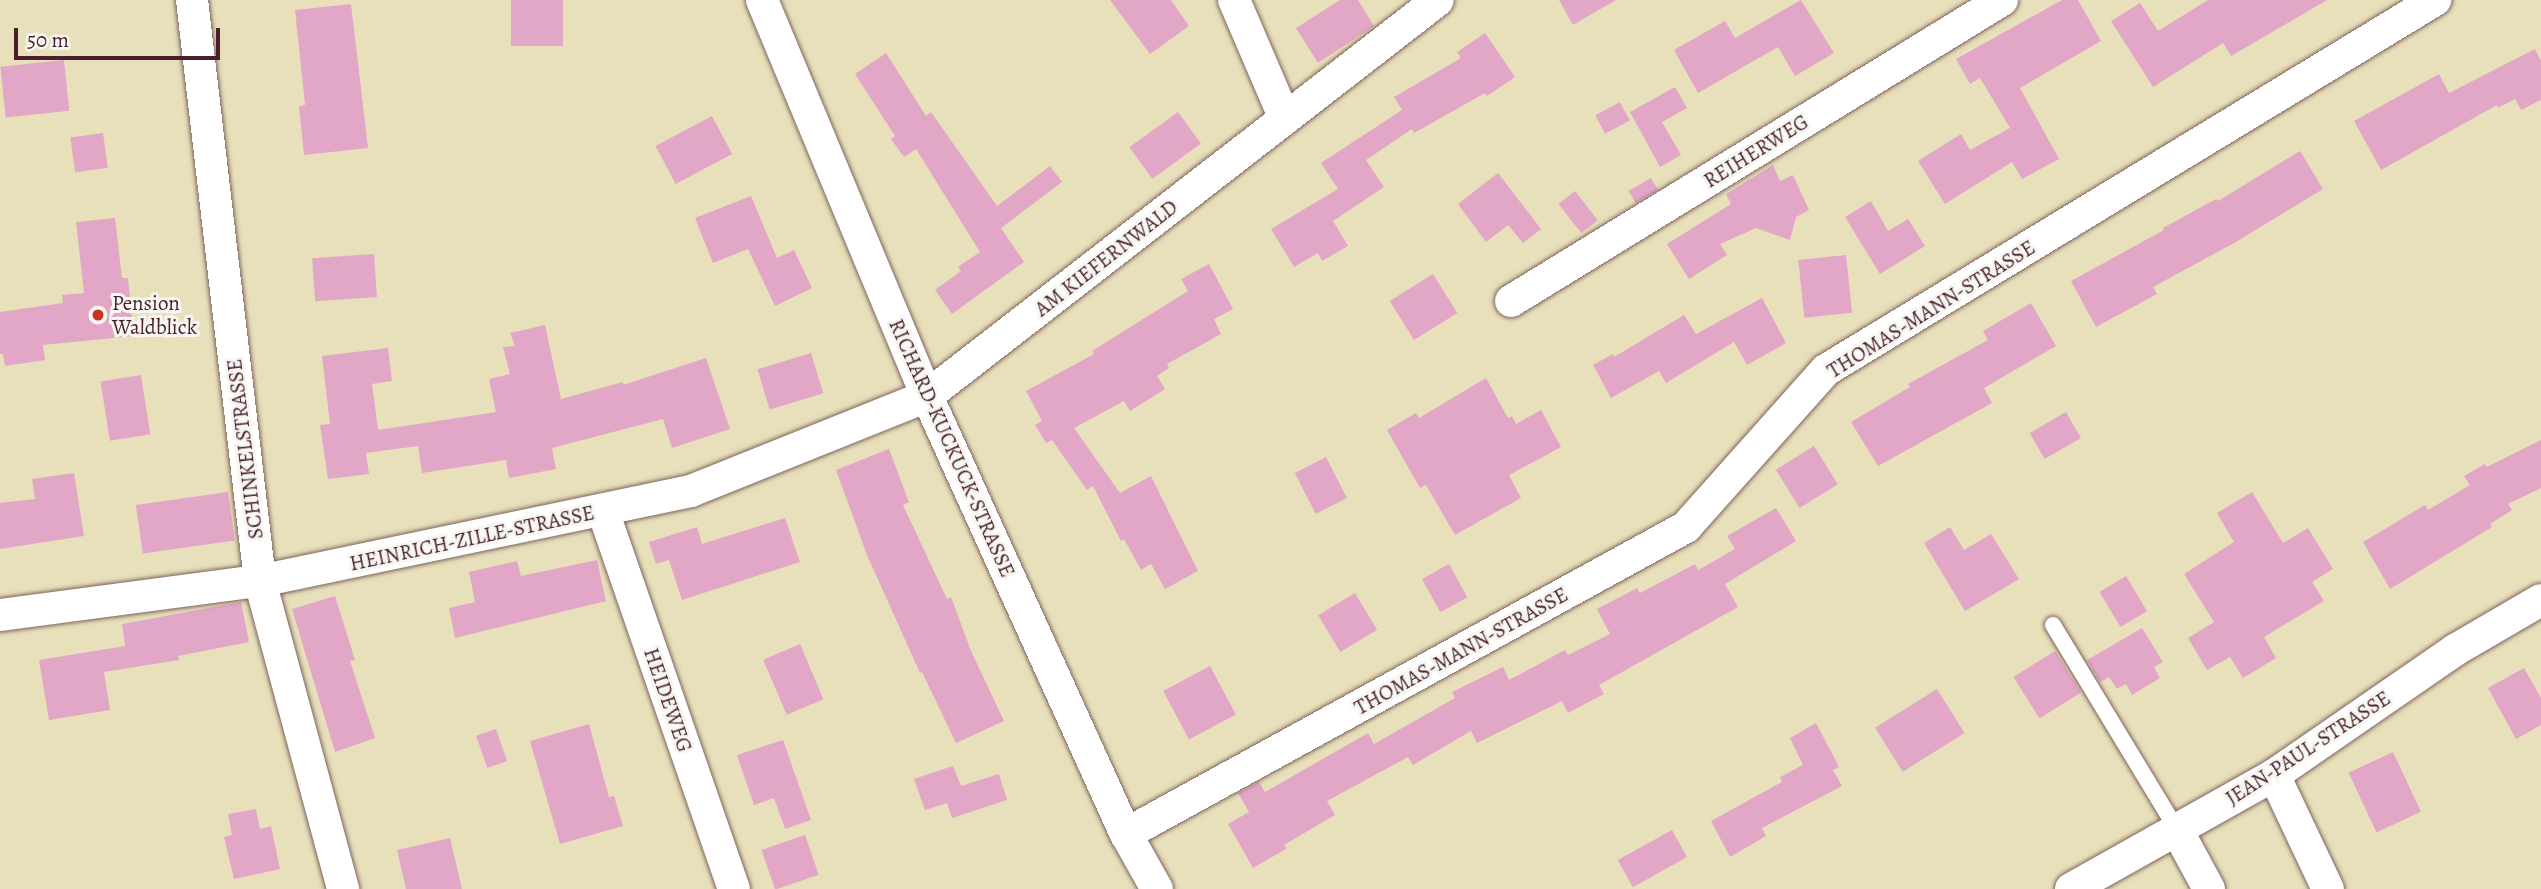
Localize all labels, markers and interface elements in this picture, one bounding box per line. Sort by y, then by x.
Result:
scale bar [18,14,224,58]
text: 50 m [27,26,69,54]
street label: REIHERWEG [1699,109,1813,193]
street label: AM KIEFERNWALD [1030,194,1182,322]
street label: THOMAS-MANN-STRASSE [1822,235,2040,383]
place label: Pension Waldblick [112,290,197,340]
marker: Pension Waldblick [90,307,106,323]
street label: RICHARD-KUCKUCK-STRASSE [884,315,1020,581]
street label: SCHINKELSTRASSE [221,357,269,541]
street label: HEINRICH-ZILLE-STRASSE [347,500,597,576]
street label: THOMAS-MANN-STRASSE [1350,582,1572,720]
street label: HEIDEWEG [638,645,698,755]
street label: JEAN-PAUL-STRASSE [2221,685,2395,811]

